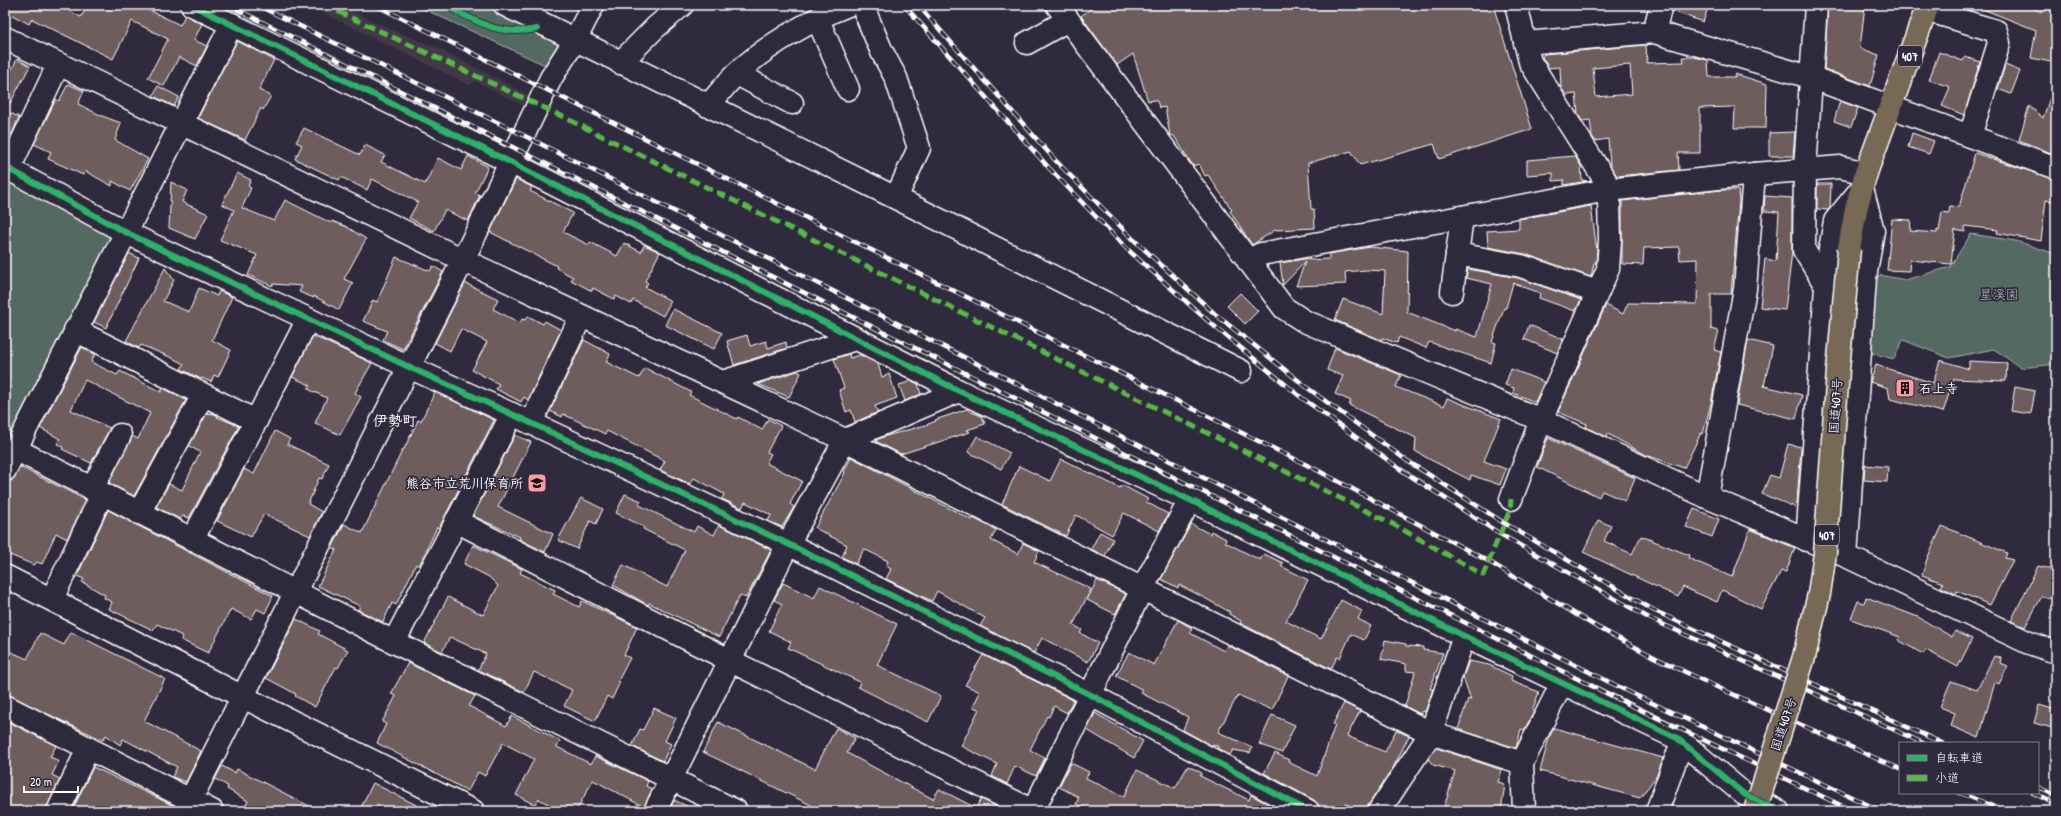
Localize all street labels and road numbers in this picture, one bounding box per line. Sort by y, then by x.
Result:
road number: 407 [1898,46,1922,66]
street label: 国道407号 [1824,377,1846,435]
road number: 407 [1815,525,1839,545]
street label: 国道407号 [1766,695,1800,753]

